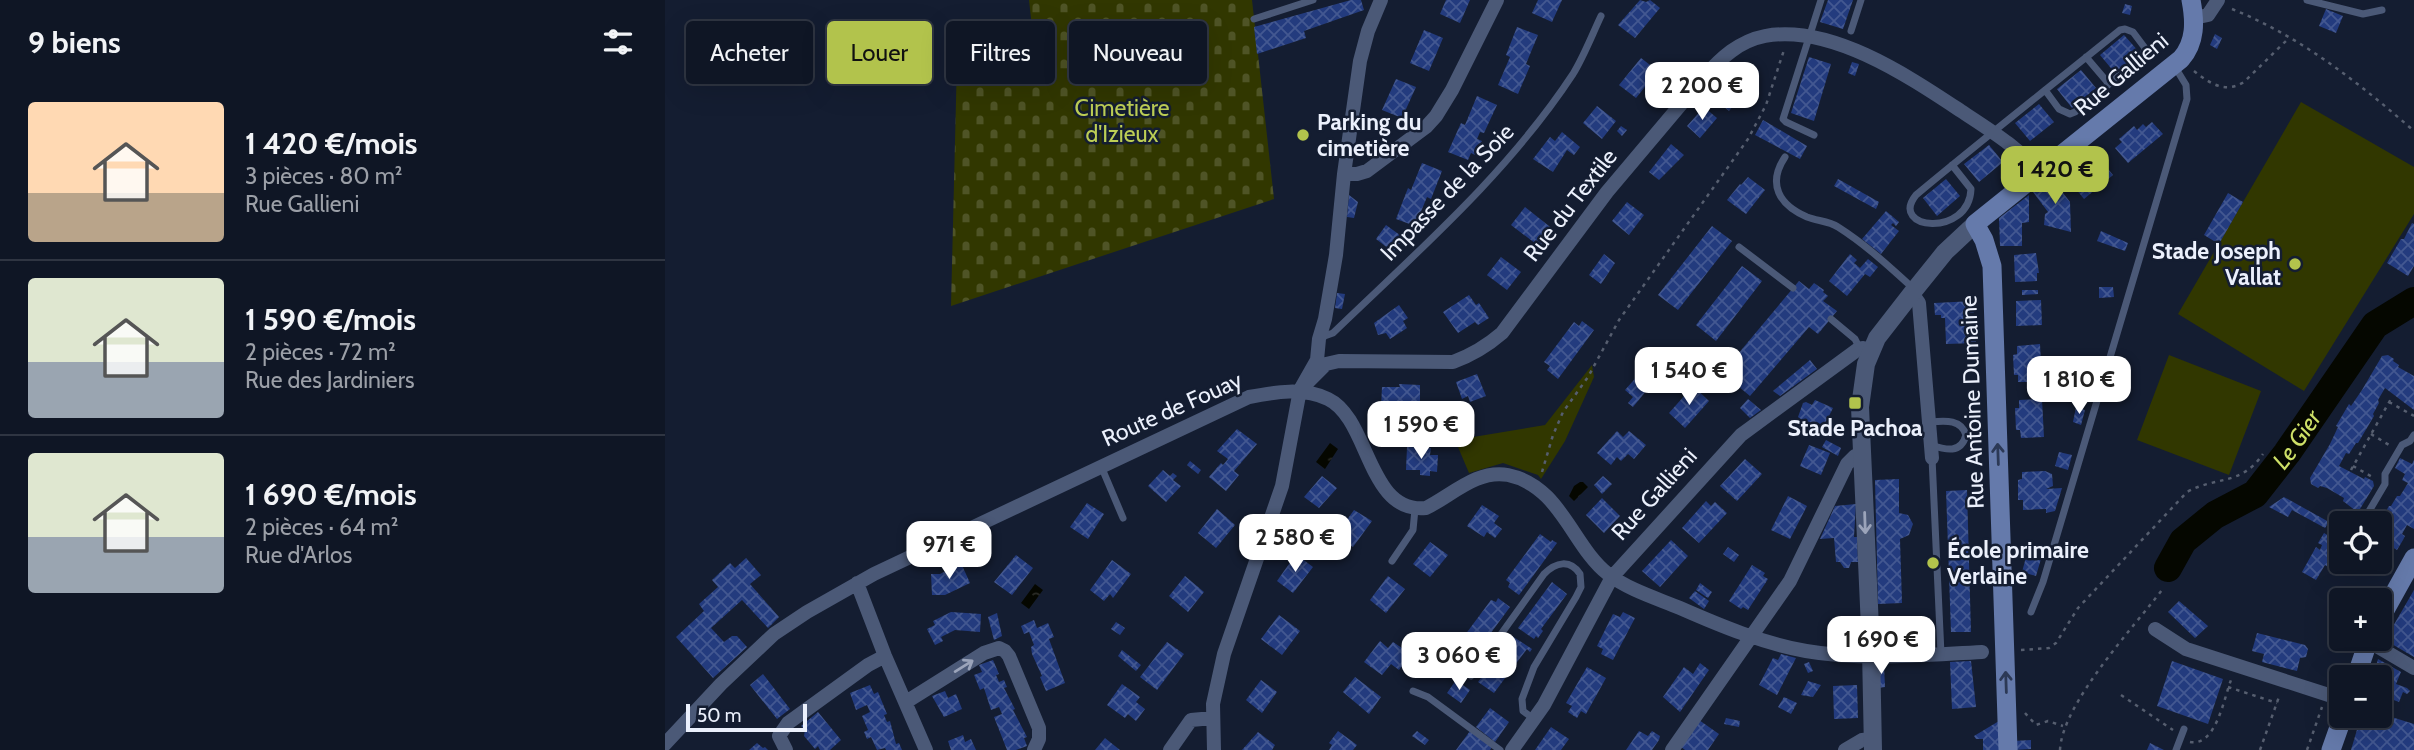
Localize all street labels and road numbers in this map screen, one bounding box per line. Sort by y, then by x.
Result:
street label: Rue Gallieni [2068,27,2174,121]
street label: Impasse de la Soie [1374,117,1520,266]
street label: Rue du Textile [1517,143,1623,267]
street label: Rue Antoine Dumaine [1954,294,1990,509]
street label: Route de Fouay [1098,365,1247,452]
street label: Rue Gallieni [1605,442,1703,546]

